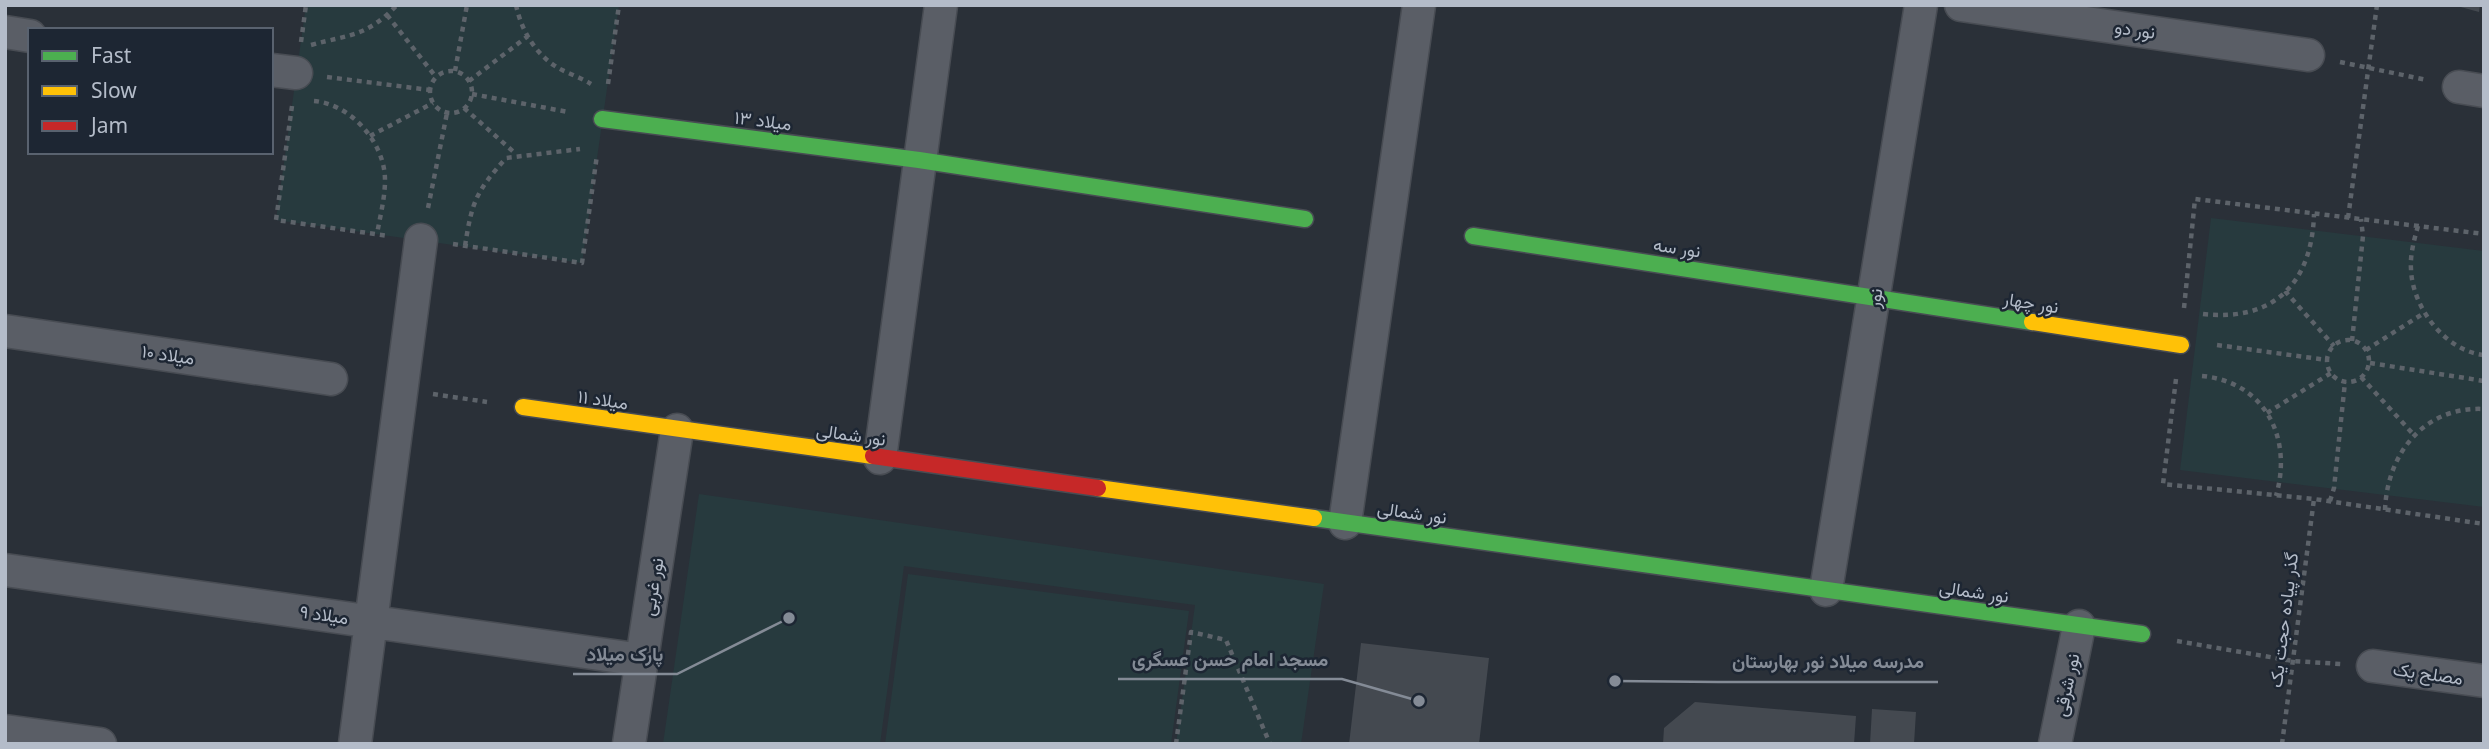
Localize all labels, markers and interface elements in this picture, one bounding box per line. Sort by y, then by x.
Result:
street label: نور دو [2113,14,2157,44]
legend [28,28,273,154]
text: Fast [91,41,132,69]
text: Slow [91,76,137,104]
street label: میلاد ۱۳ [733,105,793,135]
text: Jam [89,111,128,139]
street label: نور سه [1652,231,1702,263]
street label: نور [1860,286,1887,310]
street label: نور چهار [2001,286,2061,319]
street label: میلاد ۱۰ [140,338,196,370]
street label: میلاد ۱۱ [576,384,630,414]
street label: نور شمالی [815,417,888,451]
street label: نور شمالی [1376,495,1449,529]
street label: گذر پیاده حجت یک [2263,551,2304,689]
street label: نور غربی [636,556,668,618]
street label: نور شمالی [1938,574,2011,608]
street label: میلاد ۹ [298,599,350,629]
callout: پارک میلاد [573,634,677,674]
callout: مسجد امام حسن عسگری [1118,639,1342,679]
text: پارک میلاد [587,641,663,668]
callout: مدرسه میلاد نور بهارستان [1718,642,1938,682]
text: مسجد امام حسن عسگری [1132,646,1328,672]
text: مدرسه میلاد نور بهارستان [1732,648,1924,674]
street label: نور شرقی [2048,651,2084,718]
street label: مصلح یک [2391,656,2465,691]

